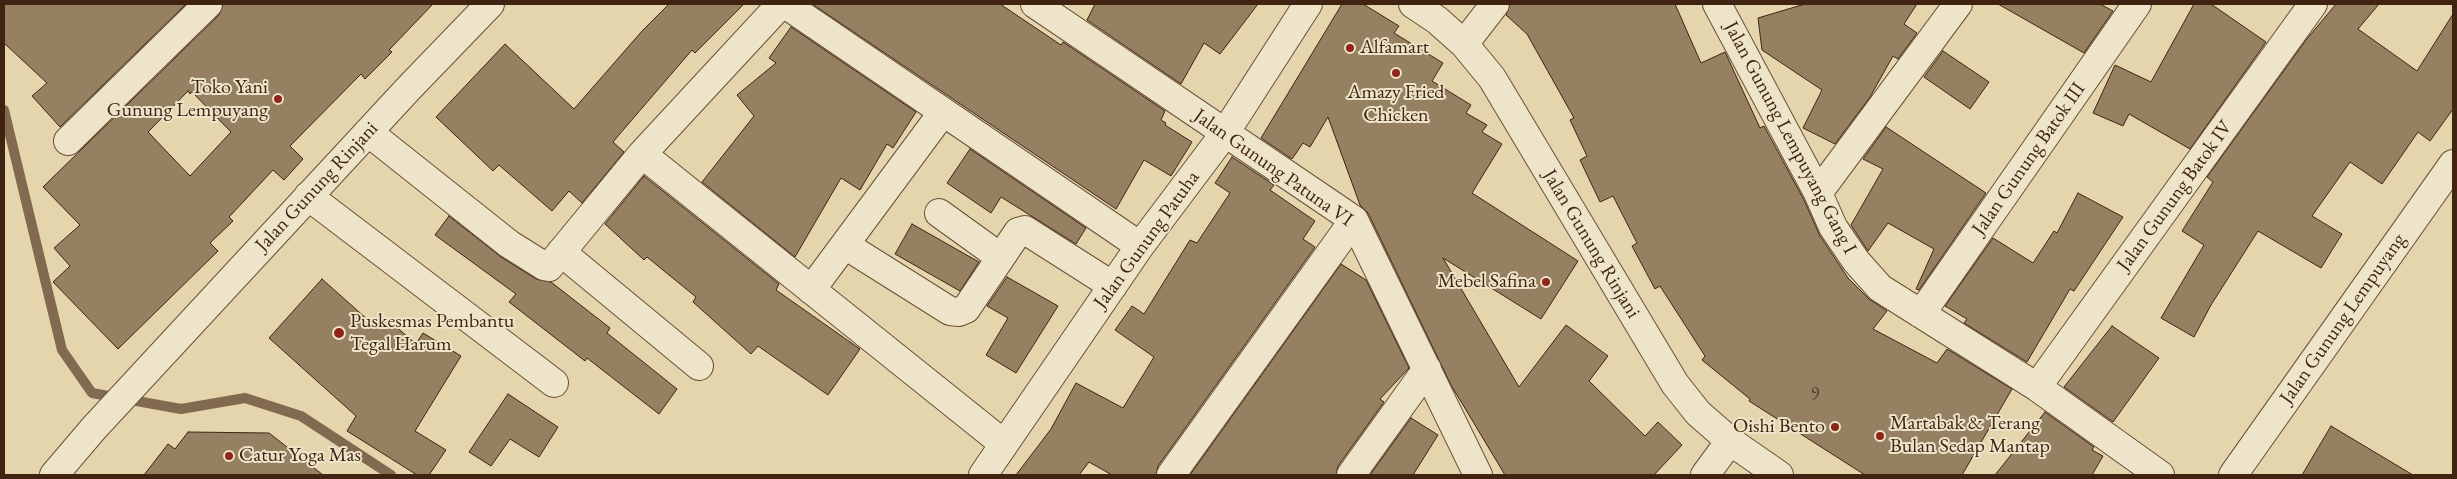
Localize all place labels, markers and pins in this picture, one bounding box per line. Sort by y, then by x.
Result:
place label: Alfamart [1360,36,1429,60]
marker: Alfamart [1344,42,1356,54]
marker: Amazy Fried Chicken [1390,67,1402,79]
place label: Toko Yani Gunung Lempuyang [107,76,268,123]
place label: Amazy Fried Chicken [1348,81,1444,128]
marker: Toko Yani Gunung Lempuyang [272,93,284,105]
place label: Mebel Safina [1438,270,1536,294]
marker: Mebel Safina [1540,276,1552,288]
place label: Puskesmas Pembantu Tegal Harum [350,310,514,357]
marker: Puskesmas Pembantu Tegal Harum [332,326,346,340]
place label: Martabak & Terang Bulan Sedap Mantap [1890,412,2050,459]
place label: Oishi Bento [1733,415,1825,439]
marker: Oishi Bento [1829,421,1841,433]
marker: Martabak & Terang Bulan Sedap Mantap [1874,430,1886,442]
place label: Catur Yoga Mas [239,444,361,468]
marker: Catur Yoga Mas [223,450,235,462]

